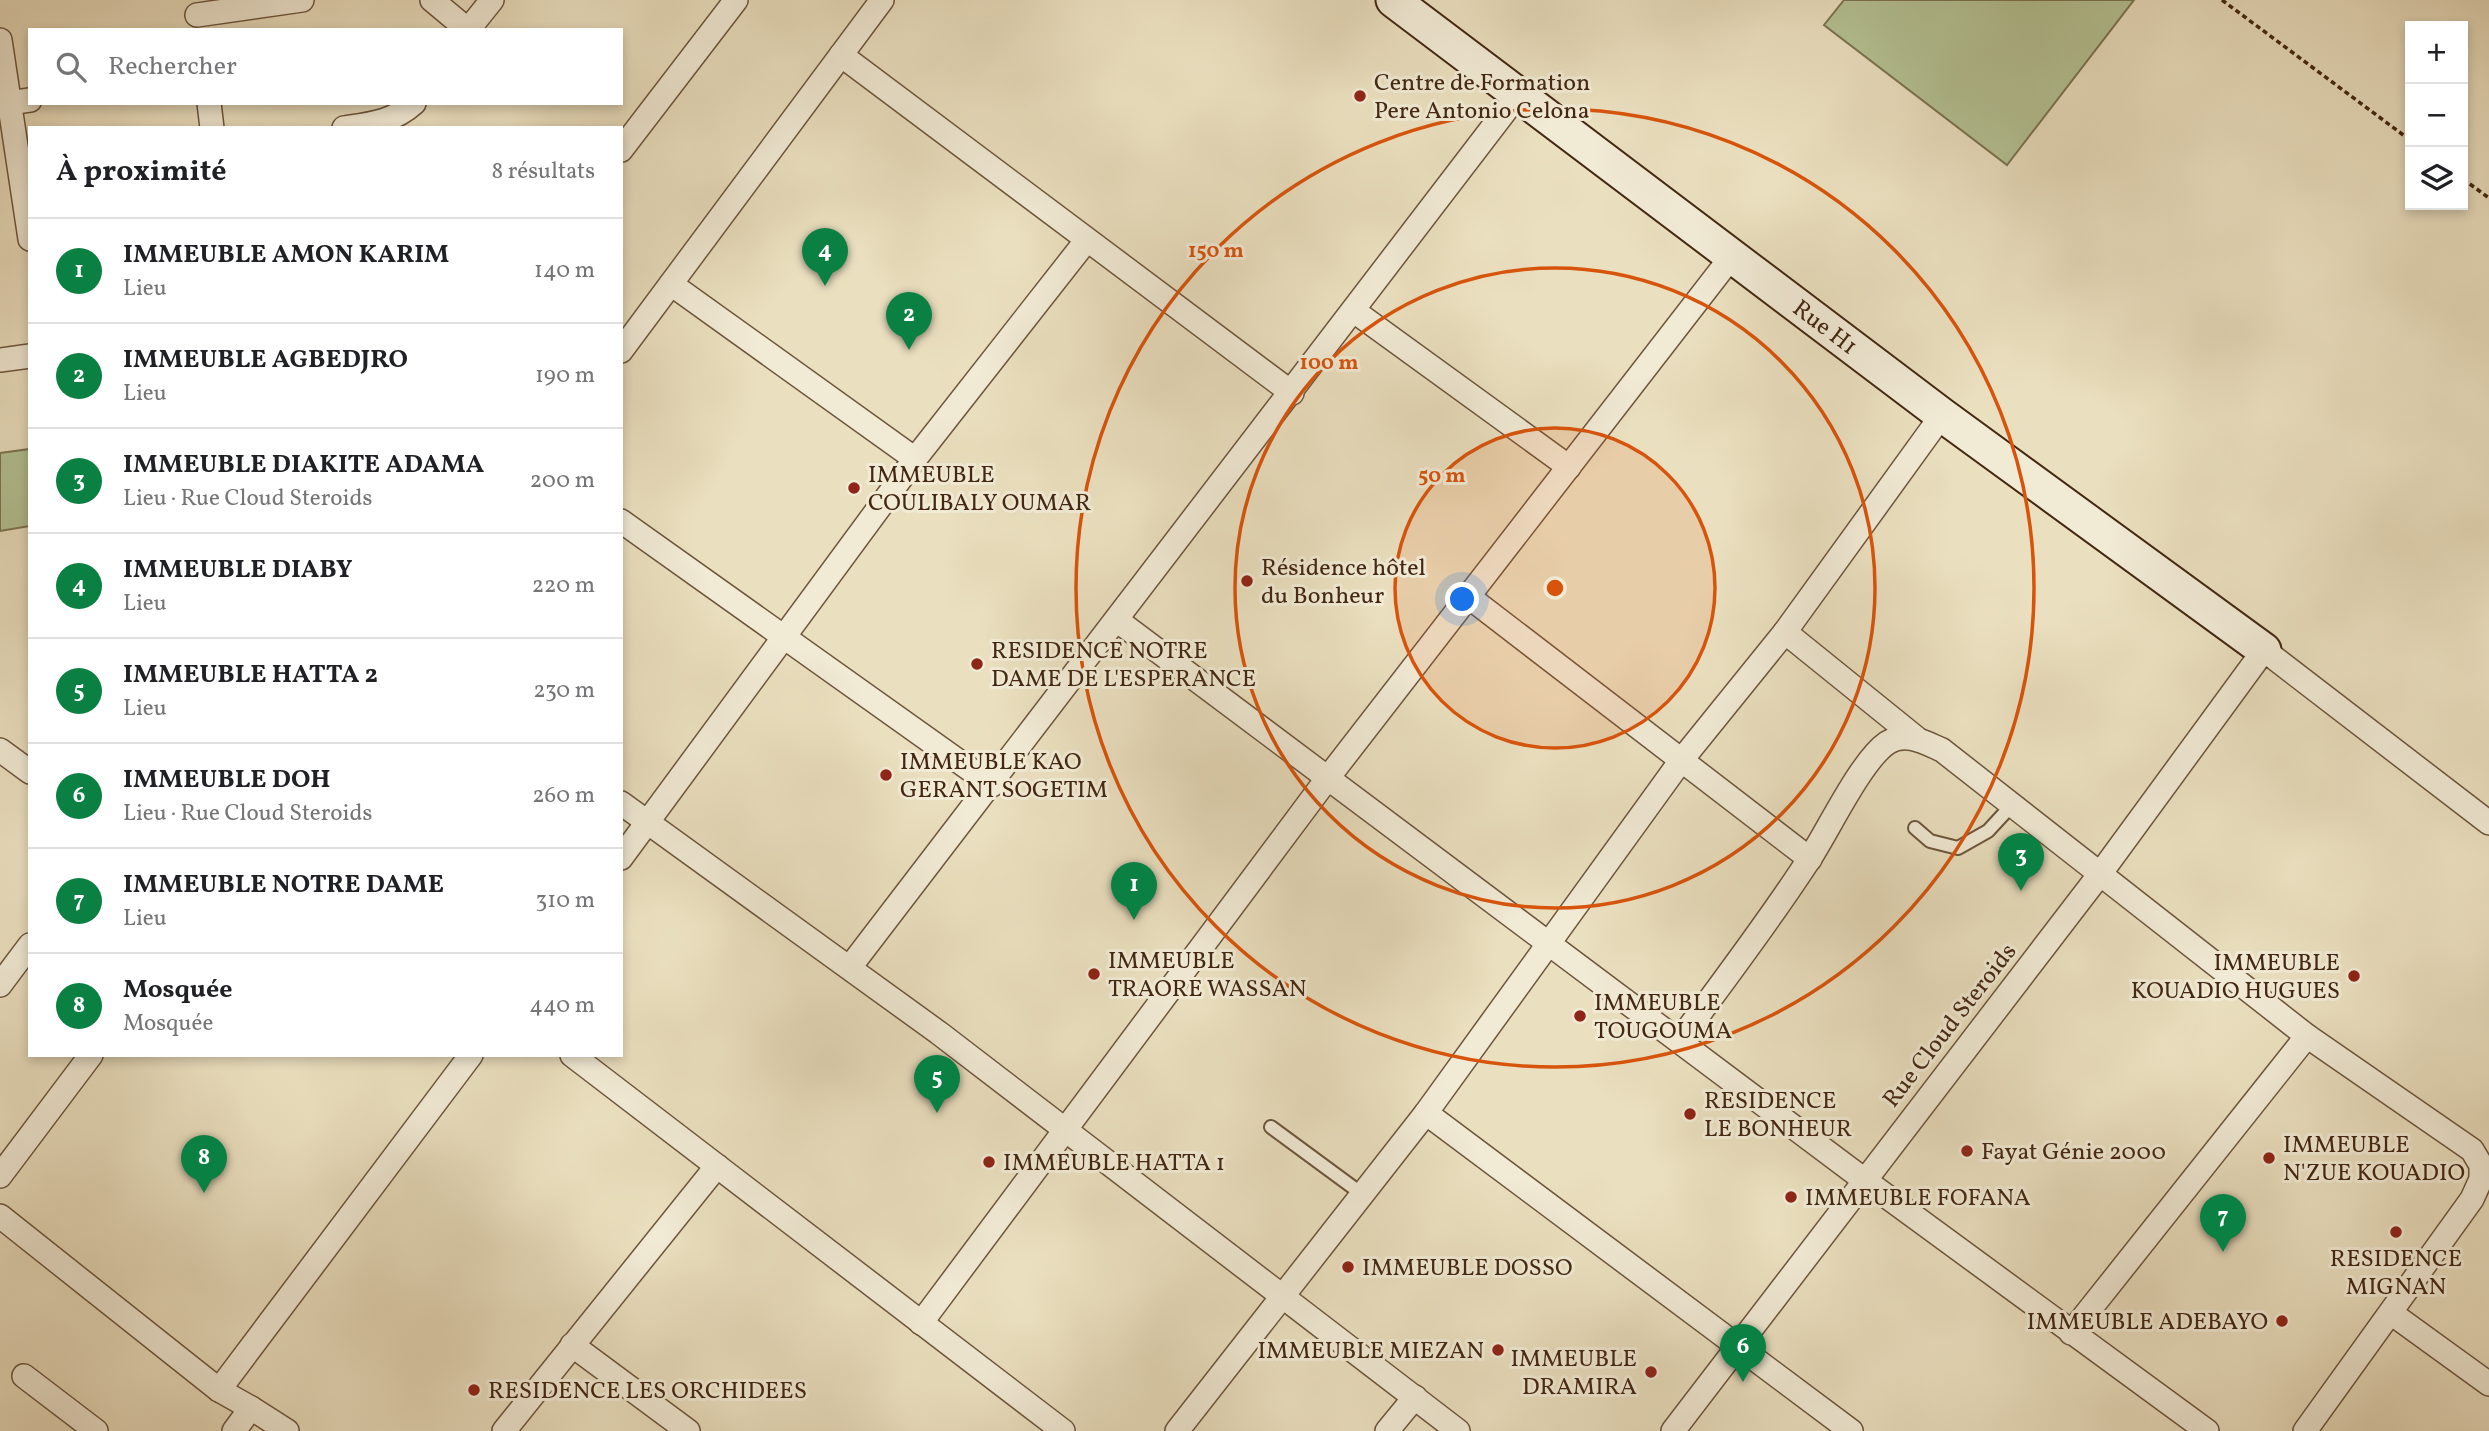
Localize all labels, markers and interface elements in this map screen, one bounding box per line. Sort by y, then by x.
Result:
map controls [2405,21,2468,210]
button: + [2405,21,2468,84]
search box [28,28,623,105]
icon: search [52,48,90,86]
text: Rechercher [108,49,237,85]
place label: Centre de Formation Pere Antonio Celona [1374,67,1590,129]
button: − [2405,84,2468,147]
marker: Centre de Formation Pere Antonio Celona [1352,88,1368,104]
button: layers [2405,147,2468,210]
text: À proximité [56,151,227,193]
text: 8 résultats [491,156,595,188]
pin: 4 [802,228,848,286]
text: IMMEUBLE AMON KARIM [123,237,449,273]
text: 150 m [1188,237,1244,266]
text: 1 [74,255,84,287]
text: 140 m [534,255,595,287]
text: Lieu [123,273,167,305]
pin: 2 [886,292,932,350]
street label: Rue H1 [1785,293,1864,364]
text: IMMEUBLE AGBEDJRO [123,342,408,378]
text: 100 m [1299,349,1359,378]
text: 2 [73,360,85,392]
text: 190 m [535,360,595,392]
text: Lieu [123,378,167,410]
text: IMMEUBLE DIAKITE ADAMA [123,447,484,483]
place label: IMMEUBLE COULIBALY OUMAR [868,459,1091,521]
text: 50 m [1418,462,1466,491]
text: 3 [73,465,85,497]
text: 200 m [530,465,595,497]
marker: IMMEUBLE COULIBALY OUMAR [846,480,862,496]
text: Lieu · Rue Cloud Steroids [123,483,372,515]
text: IMMEUBLE DIABY [123,552,353,588]
place label: Résidence hôtel du Bonheur [1261,552,1426,614]
text: 4 [72,570,86,602]
text: 220 m [532,570,595,602]
marker: Résidence hôtel du Bonheur [1239,573,1255,589]
centre of rings [1543,576,1567,600]
your location [1445,582,1479,616]
text: Lieu [123,588,167,620]
place label: RESIDENCE NOTRE DAME DE L'ESPERANCE [991,635,1256,697]
marker: RESIDENCE NOTRE DAME DE L'ESPERANCE [969,656,985,672]
text: IMMEUBLE HATTA 2 [123,657,378,693]
text: 5 [73,675,85,707]
text: 230 m [533,675,595,707]
text: Lieu [123,693,167,725]
place label: IMMEUBLE KAO GERANT SOGETIM [900,746,1108,808]
text: IMMEUBLE DOH [123,762,331,798]
marker: IMMEUBLE KAO GERANT SOGETIM [878,767,894,783]
text: 6 [73,780,85,812]
text: 260 m [532,780,595,812]
text: Lieu · Rue Cloud Steroids [123,798,372,830]
pin: 3 [1998,833,2044,891]
pin: 1 [1111,862,1157,920]
text: IMMEUBLE NOTRE DAME [123,867,444,903]
text: 7 [74,885,85,917]
text: 310 m [535,885,595,917]
text: Lieu [123,903,167,935]
street label: Rue Cloud Steroids [1876,937,2026,1116]
place label: IMMEUBLE TRAORE WASSAN [1108,945,1306,1007]
place label: IMMEUBLE KOUADIO HUGUES [2131,947,2340,1009]
marker: IMMEUBLE TRAORE WASSAN [1086,966,1102,982]
marker: IMMEUBLE KOUADIO HUGUES [2346,968,2362,984]
text: Mosquée [123,972,233,1008]
place label: IMMEUBLE TOUGOUMA [1594,987,1732,1049]
text: 8 [73,990,85,1022]
text: 440 m [529,990,595,1022]
text: Mosquée [123,1008,213,1040]
marker: IMMEUBLE TOUGOUMA [1572,1008,1588,1024]
pin: 5 [914,1055,960,1113]
place label: RESIDENCE LE BONHEUR [1704,1085,1852,1147]
marker: RESIDENCE LE BONHEUR [1682,1106,1698,1122]
place label: IMMEUBLE N'ZUE KOUADIO [2283,1129,2465,1191]
pin: 8 [181,1135,227,1193]
place label: Fayat Génie 2000 [1981,1136,2166,1170]
marker: Fayat Génie 2000 [1959,1143,1975,1159]
place label: IMMEUBLE HATTA 1 [1003,1147,1225,1181]
marker: IMMEUBLE N'ZUE KOUADIO [2261,1150,2277,1166]
marker: IMMEUBLE HATTA 1 [981,1154,997,1170]
place label: IMMEUBLE FOFANA [1805,1182,2031,1216]
marker: IMMEUBLE FOFANA [1783,1189,1799,1205]
pin: 7 [2200,1194,2246,1252]
marker: RESIDENCE MIGNAN [2388,1224,2404,1240]
place label: RESIDENCE MIGNAN [2330,1243,2462,1305]
place label: IMMEUBLE DOSSO [1362,1252,1573,1286]
marker: IMMEUBLE DOSSO [1340,1259,1356,1275]
place label: IMMEUBLE ADEBAYO [2027,1306,2268,1340]
marker: IMMEUBLE ADEBAYO [2274,1313,2290,1329]
pin: 6 [1720,1324,1766,1382]
place label: IMMEUBLE MIEZAN [1257,1335,1484,1369]
marker: IMMEUBLE MIEZAN [1490,1342,1506,1358]
place label: IMMEUBLE DRAMIRA [1510,1343,1637,1405]
marker: IMMEUBLE DRAMIRA [1643,1364,1659,1380]
place label: RESIDENCE LES ORCHIDEES [488,1375,807,1409]
marker: RESIDENCE LES ORCHIDEES [466,1382,482,1398]

